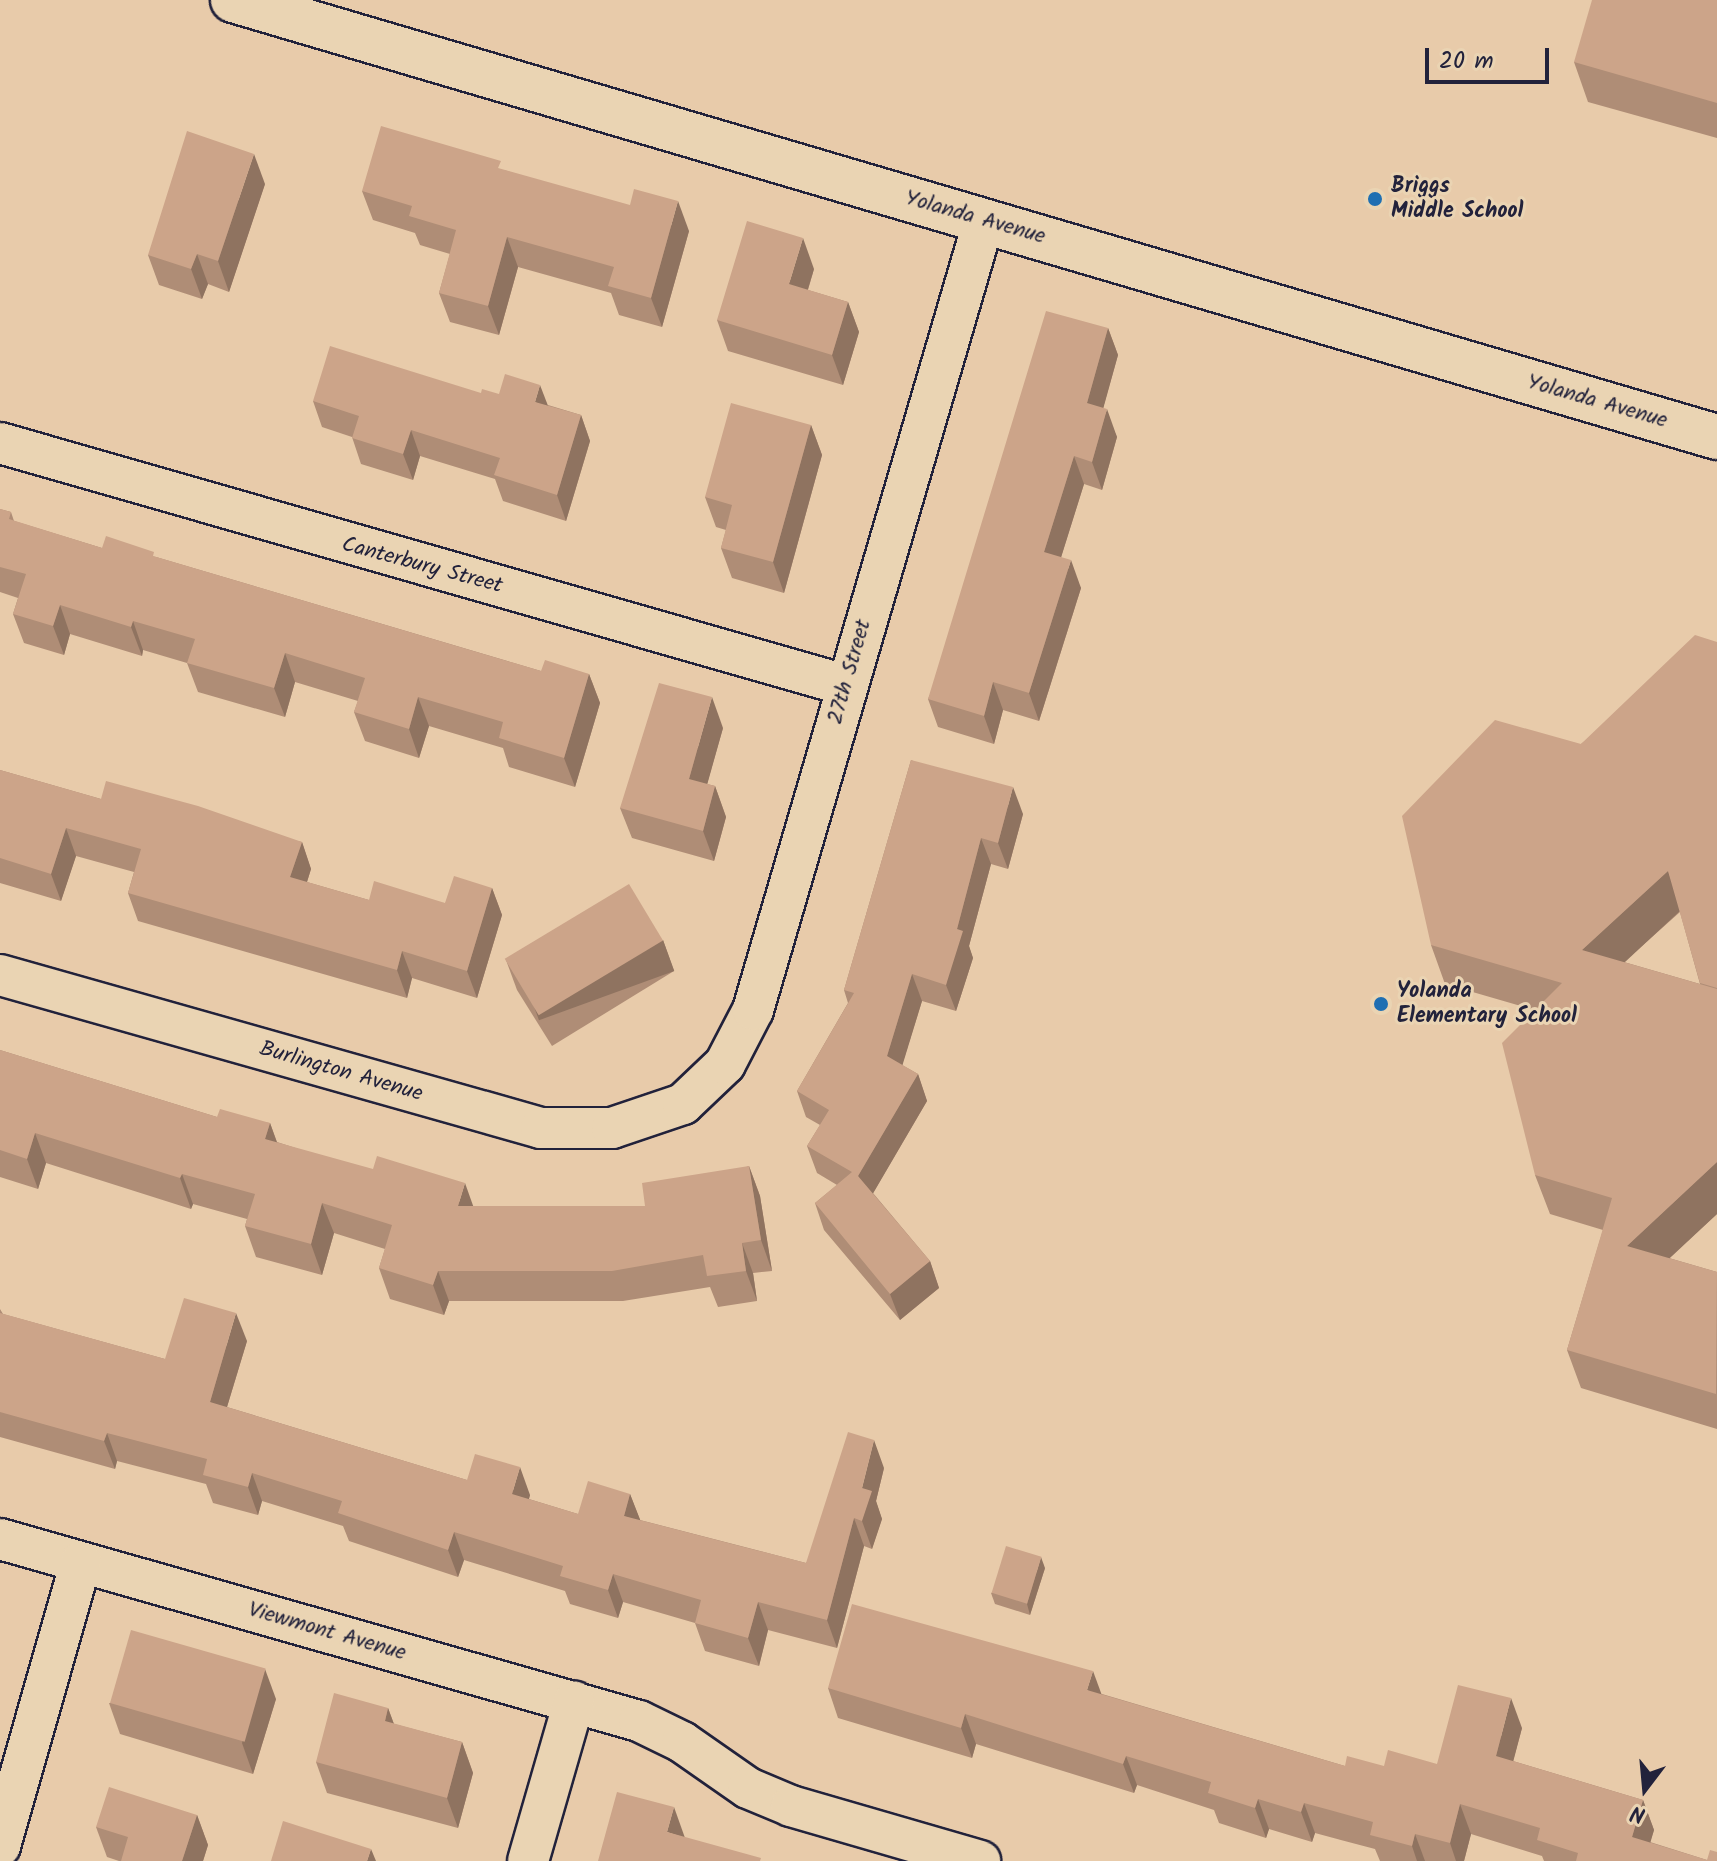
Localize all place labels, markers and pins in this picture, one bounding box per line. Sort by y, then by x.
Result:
place label: Briggs Middle School [1391,173,1523,224]
marker: Briggs Middle School [1366,190,1384,208]
place label: Yolanda Elementary School [1397,978,1577,1030]
marker: Yolanda Elementary School [1372,995,1390,1013]

